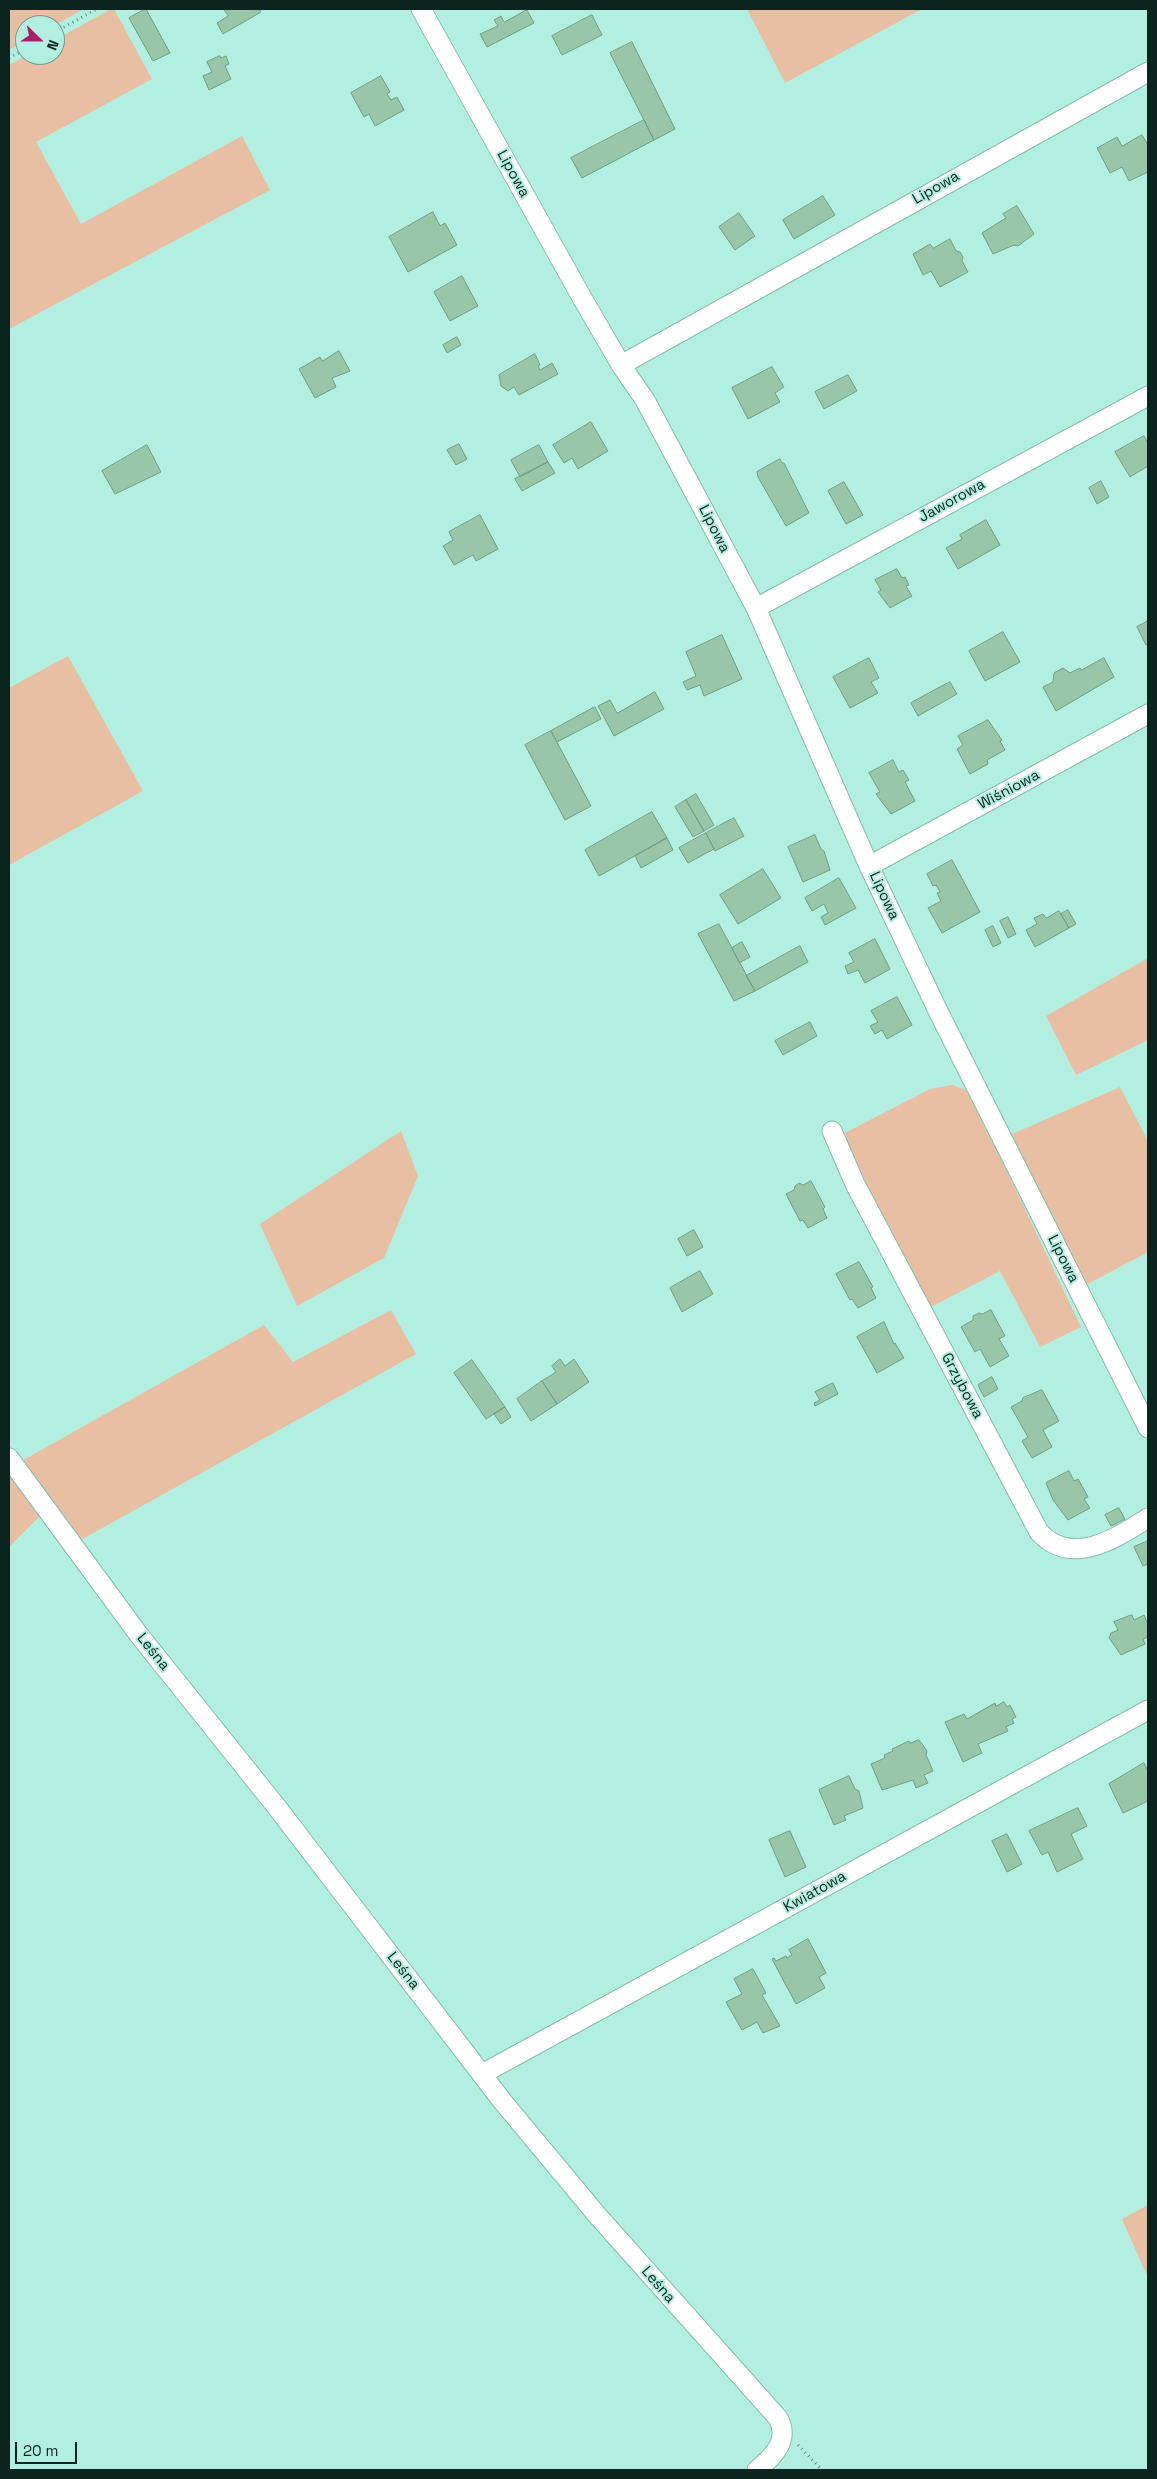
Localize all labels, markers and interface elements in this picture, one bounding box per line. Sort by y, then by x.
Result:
north arrow [15,15,65,65]
text: N [43,38,63,53]
street label: Lipowa [493,147,533,201]
street label: Lipowa [909,167,963,209]
street label: Jaworowa [916,475,988,527]
street label: Lipowa [694,502,734,556]
street label: Wiśniowa [975,766,1043,814]
street label: Lipowa [865,869,903,923]
street label: Lipowa [1043,1232,1083,1286]
street label: Grzybowa [937,1350,987,1422]
street label: Leśna [133,1630,173,1674]
street label: Kwiatowa [780,1867,850,1917]
street label: Leśna [383,1949,423,1993]
street label: Leśna [637,2263,679,2307]
scale bar [18,2432,80,2464]
text: 20 m [23,2441,58,2460]

